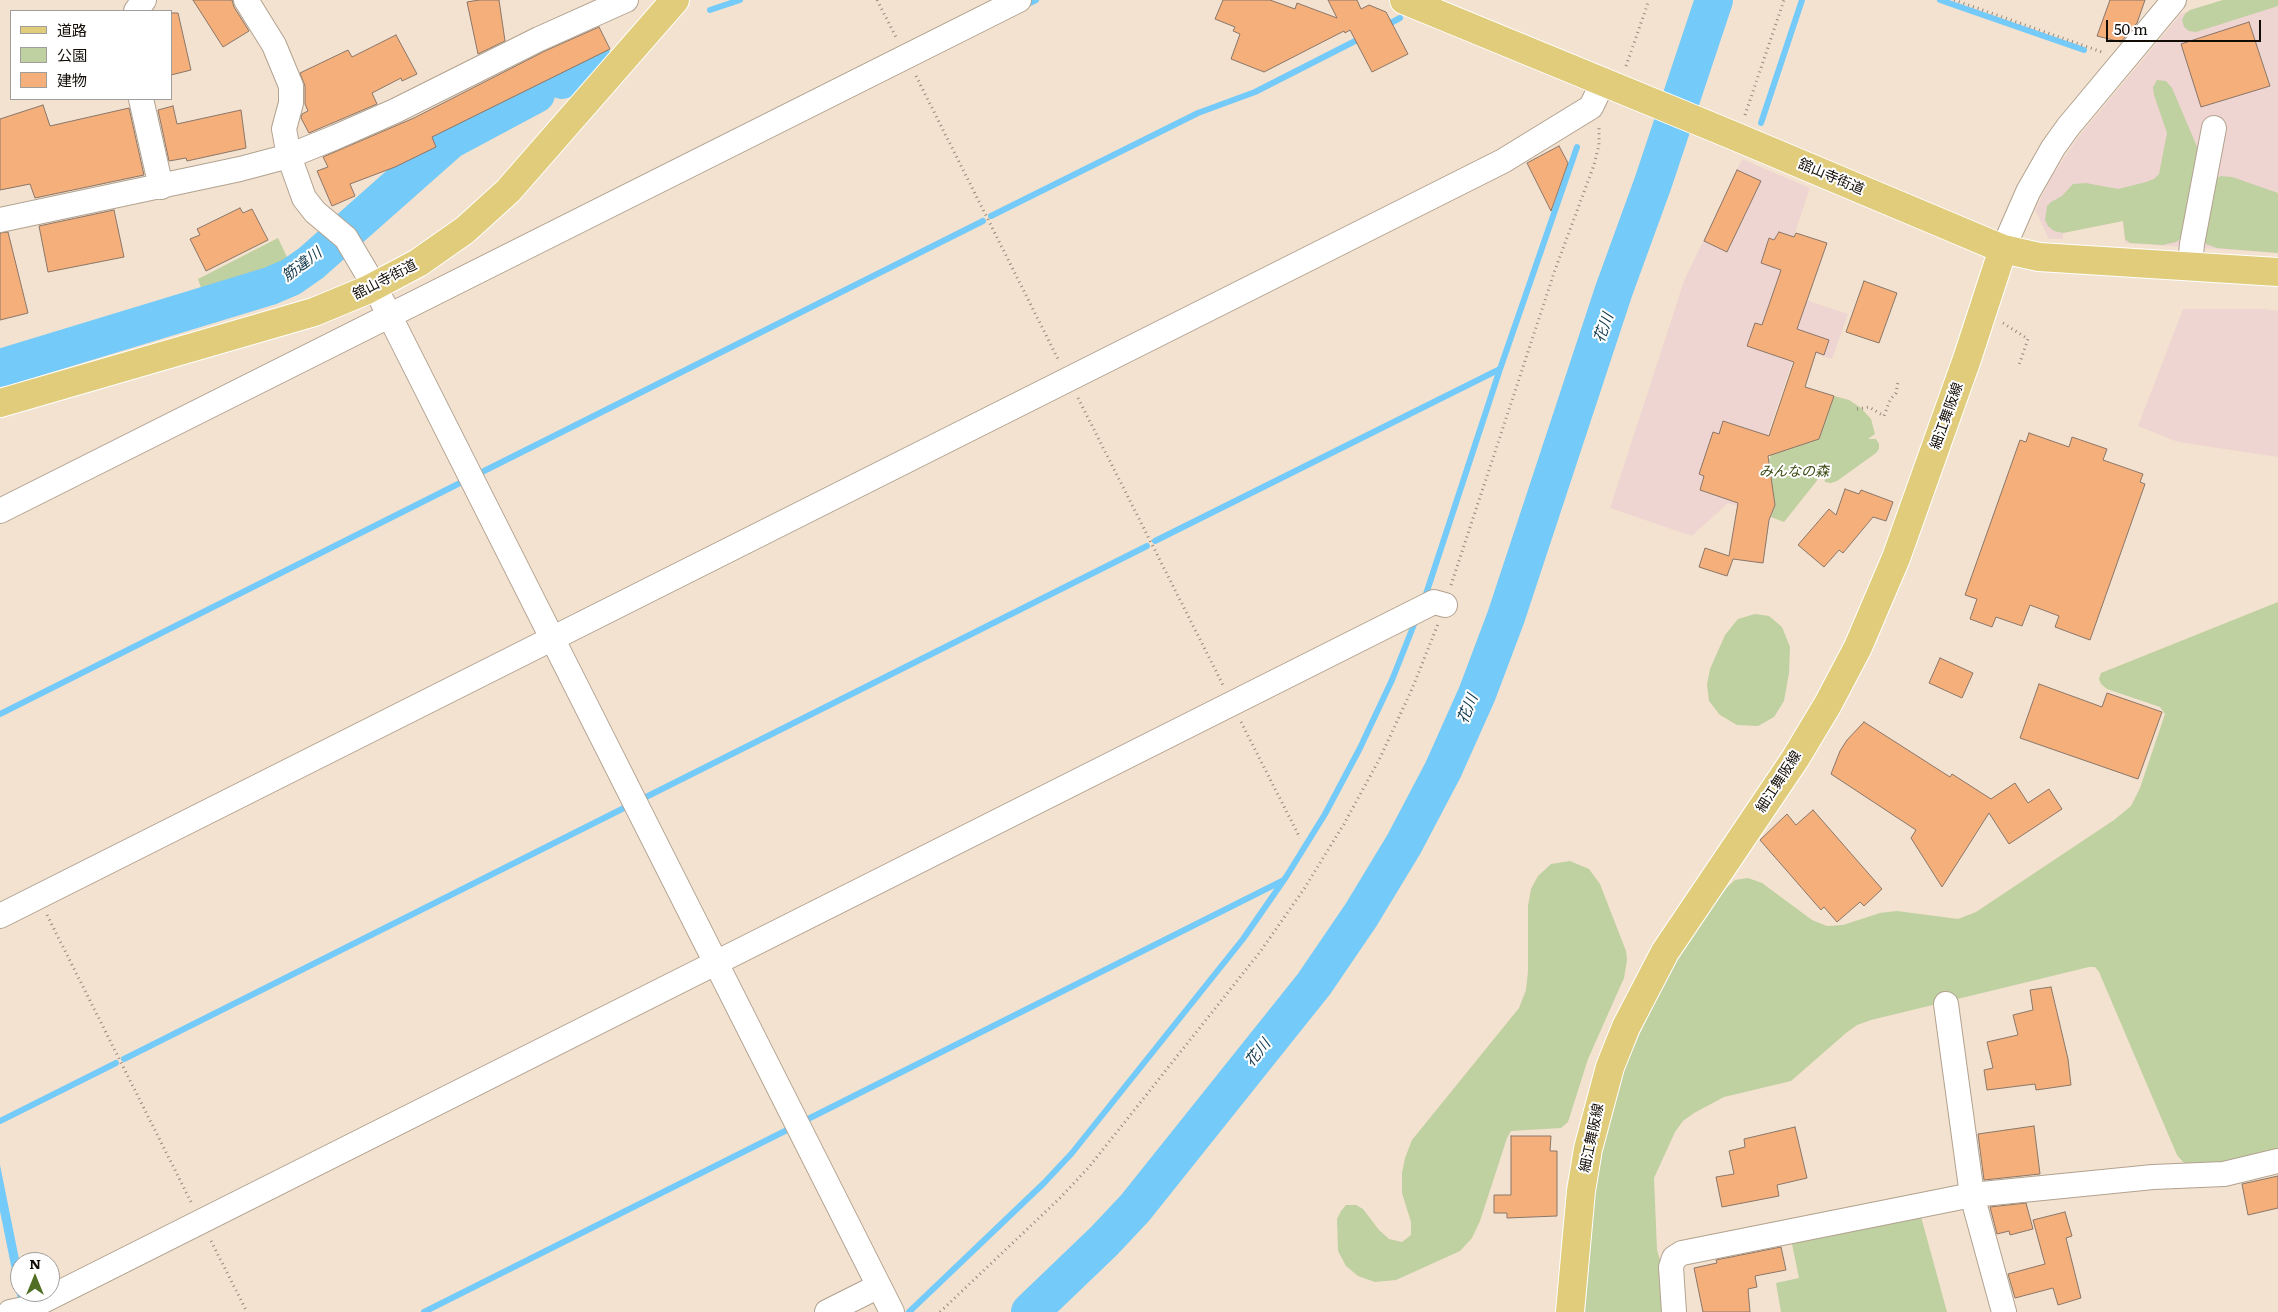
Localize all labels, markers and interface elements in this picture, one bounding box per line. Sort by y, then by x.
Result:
legend [10,10,172,100]
scale bar [2108,10,2263,42]
text: 50 m [2114,17,2148,40]
text: 道路 [57,18,87,41]
text: 公園 [57,43,87,66]
text: 建物 [57,68,87,91]
street label: 舘山寺街道 [1796,156,1866,198]
water label: 筋違川 [279,244,325,286]
street label: 舘山寺街道 [350,257,420,303]
water label: 花川 [1591,311,1617,345]
street label: 細江舞阪線 [1927,380,1967,452]
park label: みんなの森 [1759,464,1829,480]
water label: 花川 [1454,692,1482,726]
street label: 細江舞阪線 [1753,748,1805,816]
water label: 花川 [1242,1036,1274,1070]
street label: 細江舞阪線 [1577,1102,1607,1174]
north arrow [10,1252,60,1302]
text: N [29,1253,41,1273]

